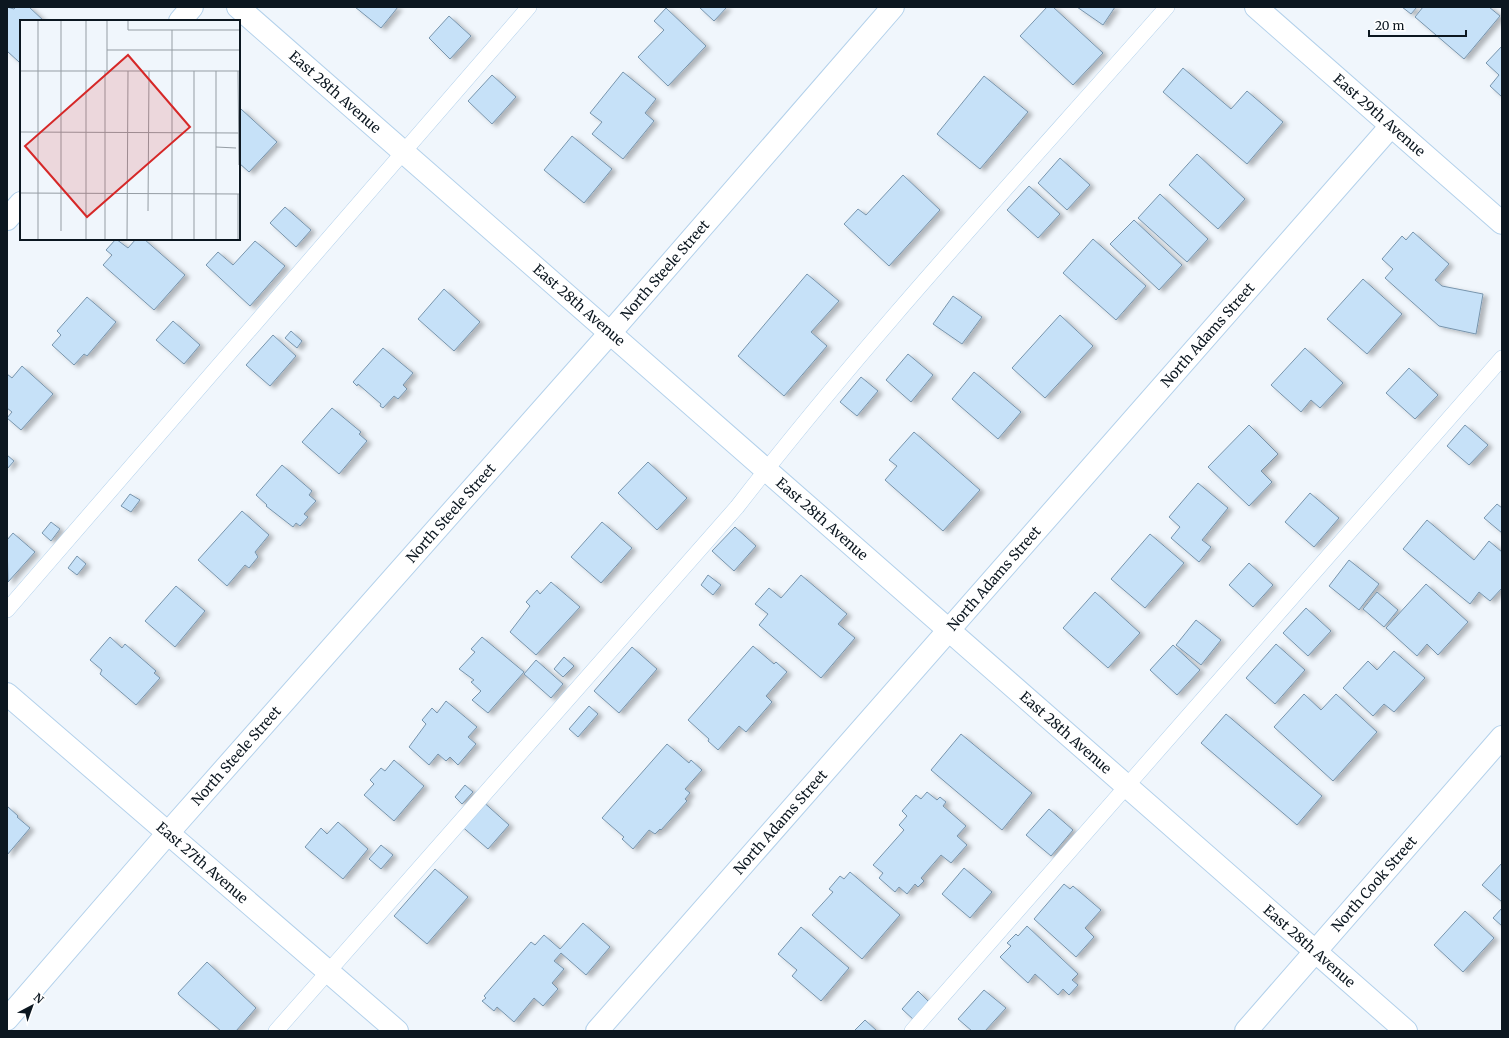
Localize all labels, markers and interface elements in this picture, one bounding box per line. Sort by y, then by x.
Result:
scale bar [1369,12,1466,38]
text: 20 m [1375,18,1404,33]
inset map [20,20,240,240]
street label: East 28th Avenue [285,47,385,137]
street label: East 29th Avenue [1330,70,1429,160]
street label: North Steele Street [617,216,713,323]
street label: East 28th Avenue [529,260,629,350]
street label: North Adams Street [1157,279,1259,391]
street label: North Steele Street [402,459,500,566]
street label: East 28th Avenue [772,474,872,564]
street label: North Adams Street [943,522,1045,634]
street label: East 28th Avenue [1016,687,1115,778]
street label: North Steele Street [188,702,285,809]
street label: North Adams Street [730,766,831,878]
street label: East 27th Avenue [153,818,252,907]
street label: North Cook Street [1328,832,1421,935]
street label: East 28th Avenue [1260,901,1359,991]
north arrow [12,986,52,1026]
text: N [31,990,47,1007]

